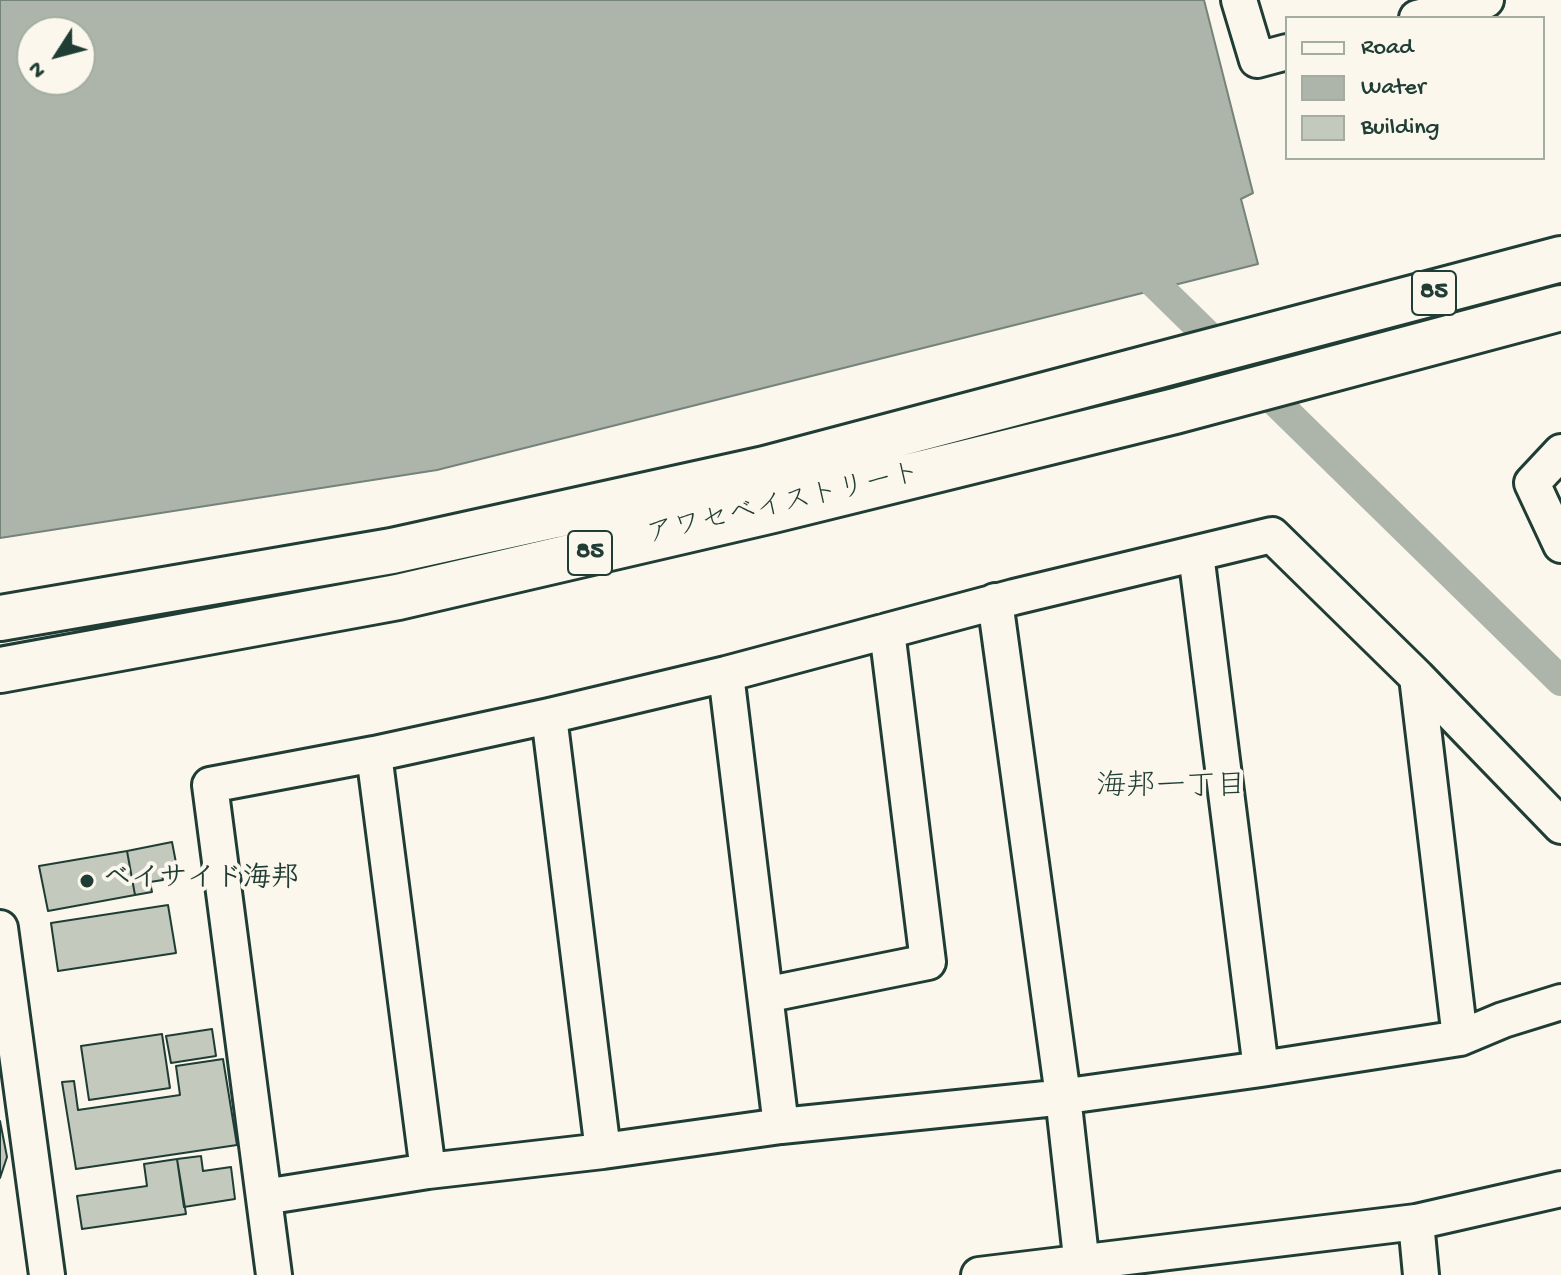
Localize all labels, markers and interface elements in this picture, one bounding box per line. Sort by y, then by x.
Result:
north arrow [16,16,96,96]
legend [1285,16,1545,160]
text: Road [1361,34,1413,63]
text: N [23,55,53,82]
text: Water [1361,74,1425,103]
text: Building [1361,114,1439,143]
road number: 85 [1412,271,1456,315]
street label: アワセベイストリート [644,458,924,554]
road number: 85 [568,531,612,575]
district label: 海邦一丁目 [1096,771,1246,807]
place label: ベイサイド海邦 [103,864,299,898]
marker: ベイサイド海邦 [78,872,96,890]

